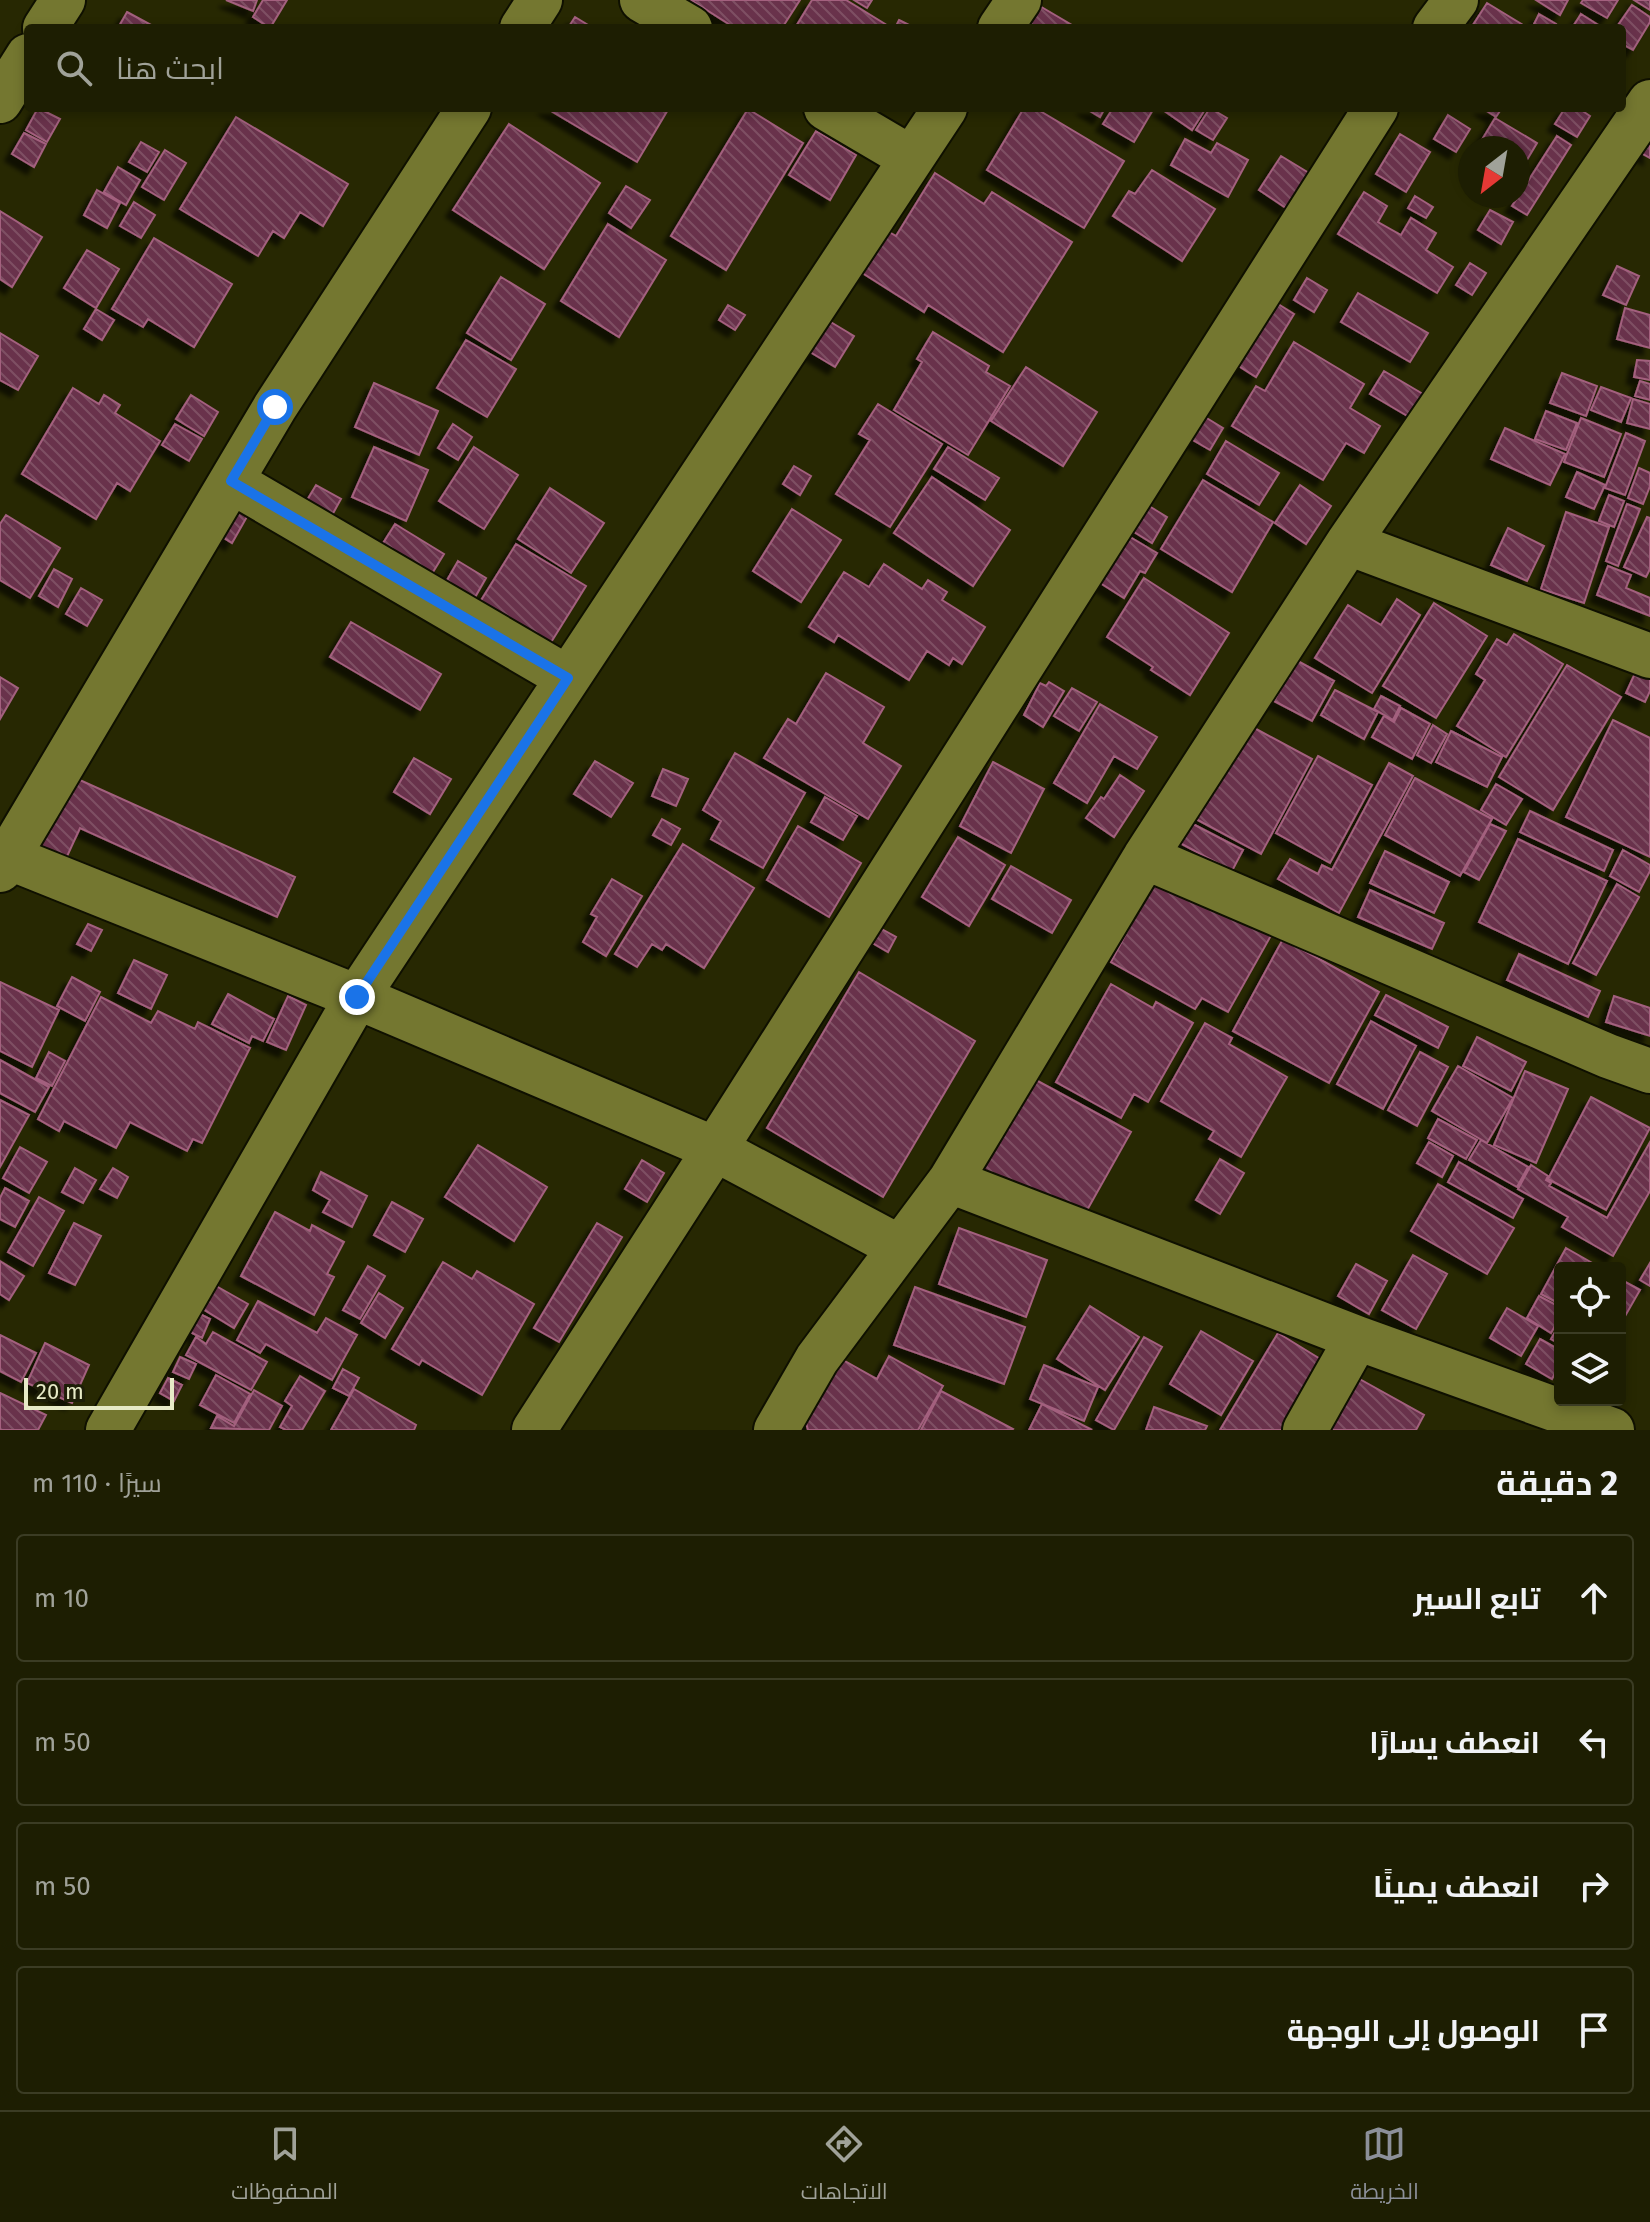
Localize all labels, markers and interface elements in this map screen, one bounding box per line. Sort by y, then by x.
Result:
search box [24,24,1626,112]
icon: search [52,46,96,90]
text: ابحث هنا [116,51,224,87]
north arrow [1458,136,1530,208]
route start [257,389,293,425]
route end [339,979,375,1015]
map controls [1554,1262,1626,1406]
button: locate [1554,1262,1626,1334]
button: layers [1554,1334,1626,1406]
scale bar [24,1374,174,1410]
text: 20 m [36,1378,84,1405]
text: 2 دقيقة [1496,1463,1618,1504]
text: سيرًا · 110 m [32,1468,162,1499]
icon: ahead [1572,1576,1616,1620]
text: تابع السير [1414,1581,1540,1617]
text: 10 m [34,1583,89,1614]
icon: left [1572,1720,1616,1764]
text: انعطف يسارًا [1369,1725,1540,1761]
text: 50 m [34,1727,91,1758]
icon: right [1572,1864,1616,1908]
text: انعطف يمينًا [1373,1869,1540,1905]
text: 50 m [34,1871,91,1902]
icon: arrive [1572,2008,1616,2052]
text: الوصول إلى الوجهة [1287,2013,1540,2049]
tab: المحفوظات [231,2122,338,2212]
tab: الاتجاهات [801,2122,888,2212]
tab: الخريطة [1350,2122,1419,2212]

